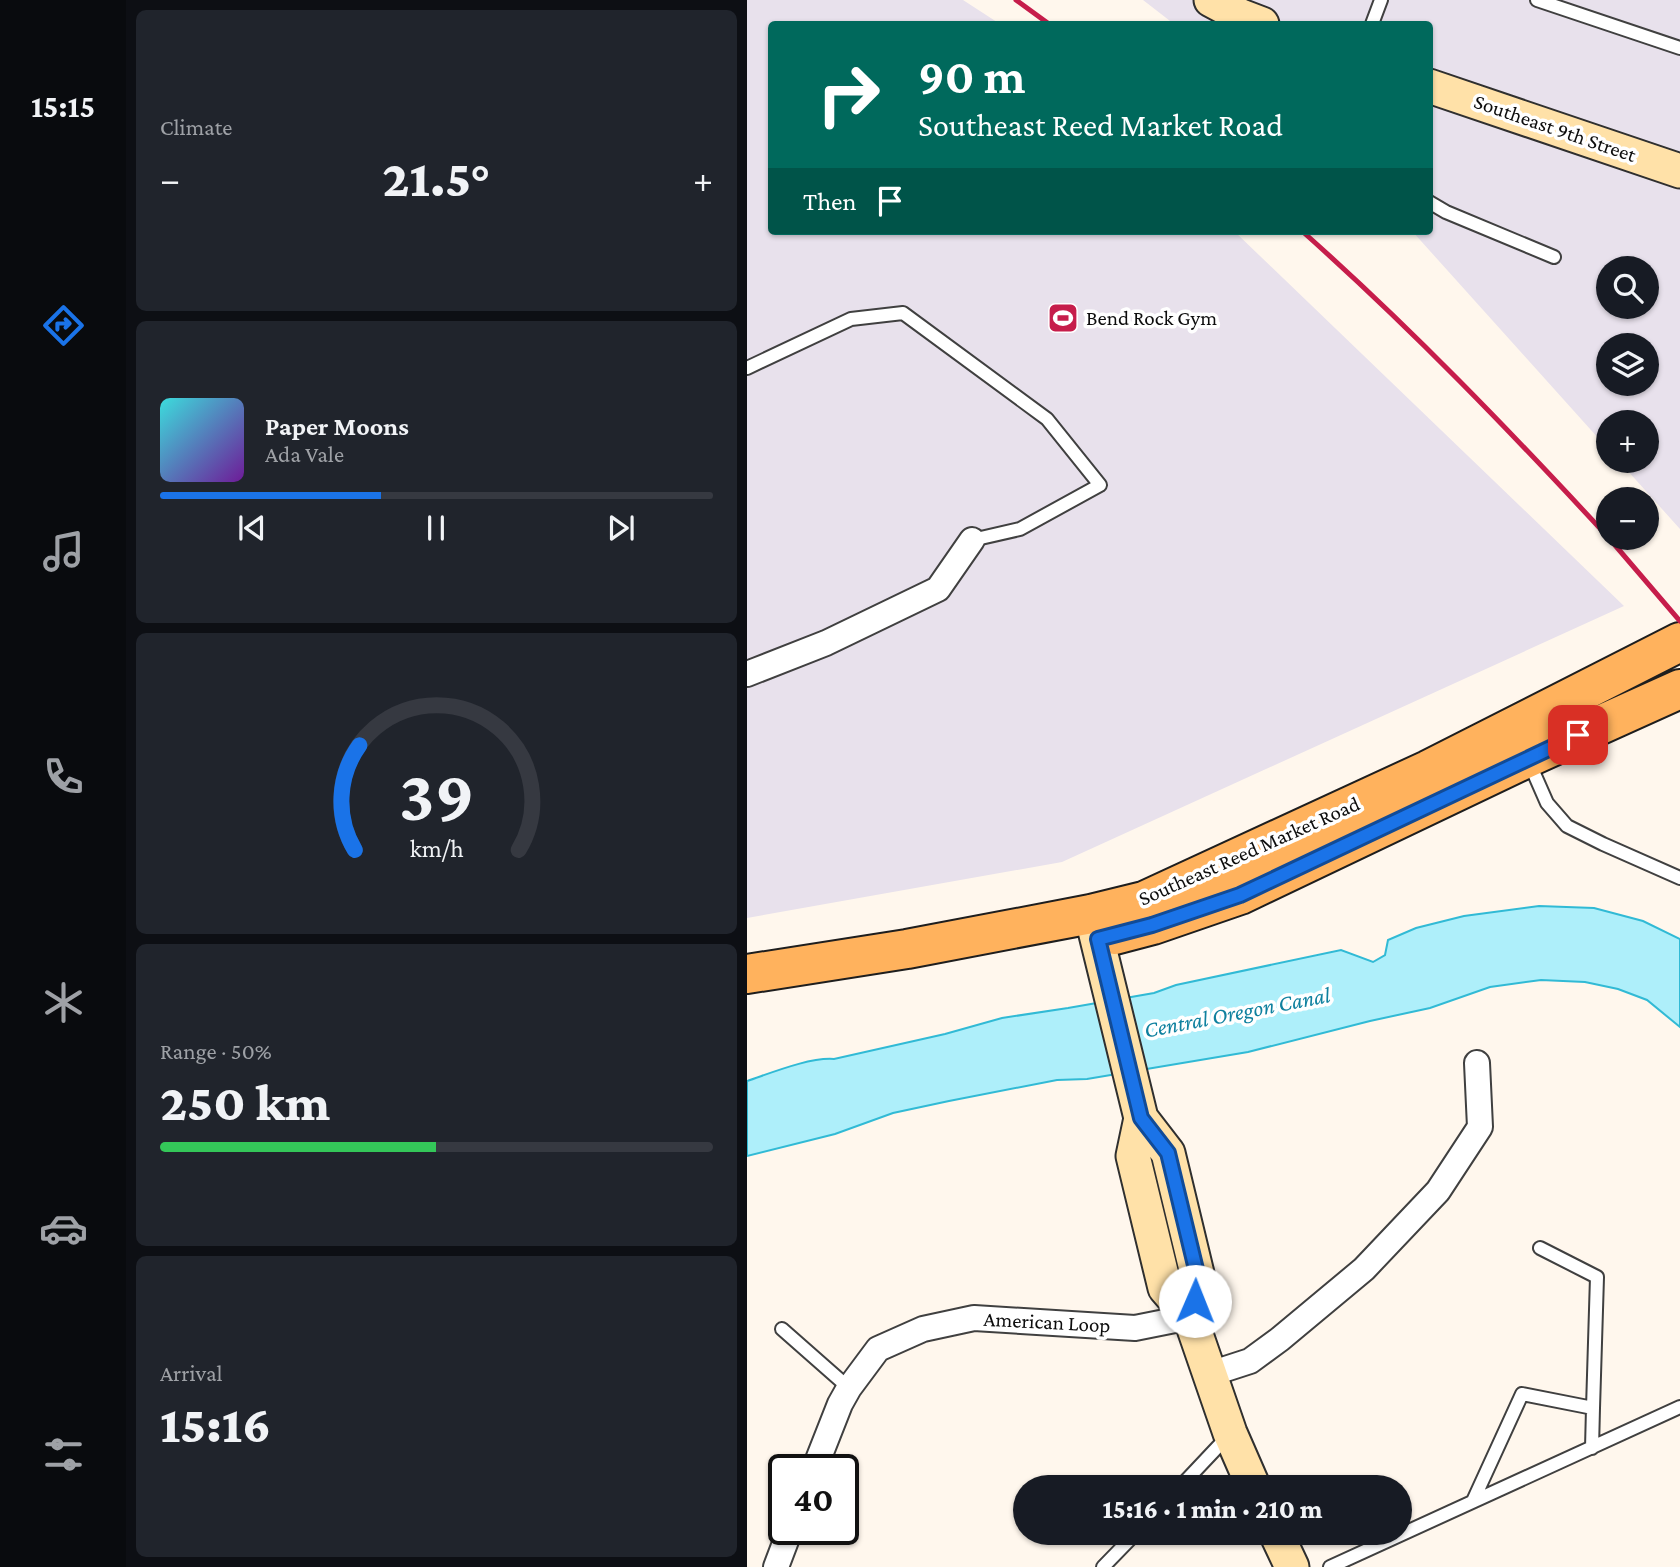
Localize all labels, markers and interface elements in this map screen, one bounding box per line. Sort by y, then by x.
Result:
icon: right [803,49,894,140]
text: 90 m [918,49,1025,104]
text: 15:15 [31,88,95,124]
street label: Southeast 9th Street [1471,89,1640,167]
text: Southeast Reed Market Road [918,107,1283,143]
text: Climate [160,114,232,140]
text: 21.5° [382,149,491,207]
text: − [160,158,180,200]
text: + [693,158,713,200]
icon: arrive [871,182,909,220]
text: Then [803,187,857,216]
map controls [1596,256,1659,550]
button: search [1596,256,1659,319]
icon: directions [39,301,88,350]
sports icon: Bend Rock Gym [1046,301,1080,335]
place label: Bend Rock Gym [1086,306,1217,330]
button: layers [1596,333,1659,396]
button: + [1596,410,1659,473]
text: Paper Moons [265,412,409,441]
text: Ada Vale [265,441,344,467]
button: − [1596,487,1659,550]
icon: previous [233,509,271,547]
icon: pause [417,509,455,547]
icon: next [602,509,640,547]
icon: music [39,527,88,576]
pin [1548,705,1608,765]
icon: arrive [1559,716,1597,754]
icon: phone [39,752,88,801]
text: 39 [399,755,474,836]
street label: Southeast Reed Market Road [1135,791,1363,911]
text: km/h [410,834,463,861]
icon: climate [39,978,88,1027]
water label: Central Oregon Canal [1142,981,1333,1043]
text: Range · 50% [160,1038,272,1064]
text: 250 km [160,1073,330,1131]
icon: car [39,1204,88,1253]
position arrow [1158,1264,1232,1338]
street label: American Loop [983,1307,1111,1337]
text: Arrival [160,1360,223,1386]
text: 15:16 [160,1395,271,1453]
icon: filters [39,1430,88,1479]
speed limit sign: 40 [768,1454,859,1545]
text: 15:16 · 1 min · 210 m [1103,1495,1322,1524]

